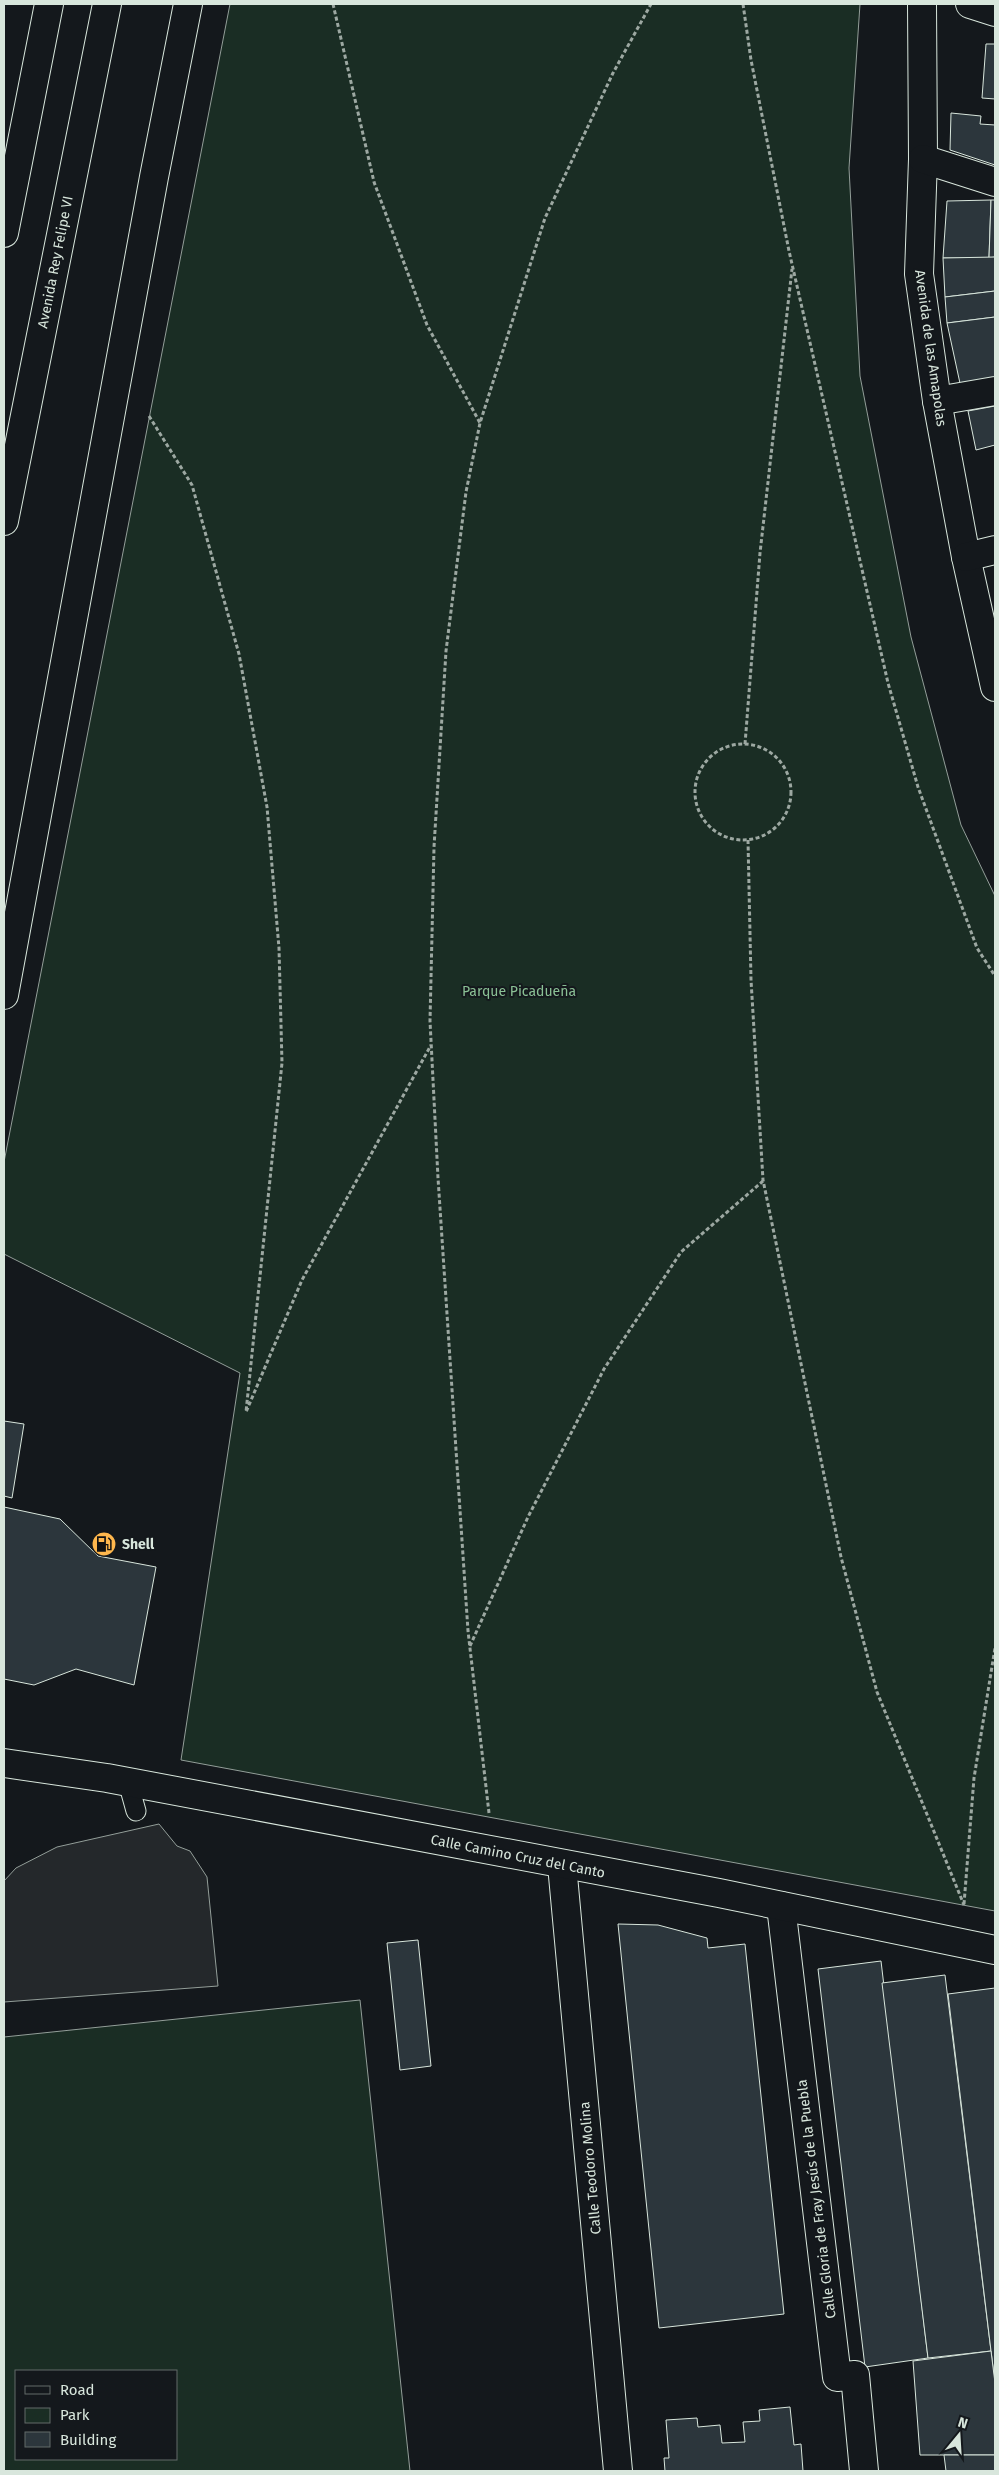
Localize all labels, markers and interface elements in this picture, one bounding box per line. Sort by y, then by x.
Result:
street label: Avenida Rey Felipe VI [34,195,77,330]
street label: Avenida de las Amapolas [911,269,950,428]
park label: Parque Picadueña [462,983,576,1000]
fuel station icon: Shell [91,1531,117,1557]
place label: Shell [122,1536,155,1553]
street label: Calle Camino Cruz del Canto [429,1831,607,1882]
street label: Calle Gloria de Fray Jesús de la Puebla [793,2078,840,2319]
street label: Calle Teodoro Molina [576,2101,605,2235]
legend [15,2370,178,2460]
text: Road [60,2381,95,2399]
text: Park [60,2406,90,2424]
north arrow [934,2410,984,2460]
text: N [956,2414,970,2433]
text: Building [60,2431,116,2449]

